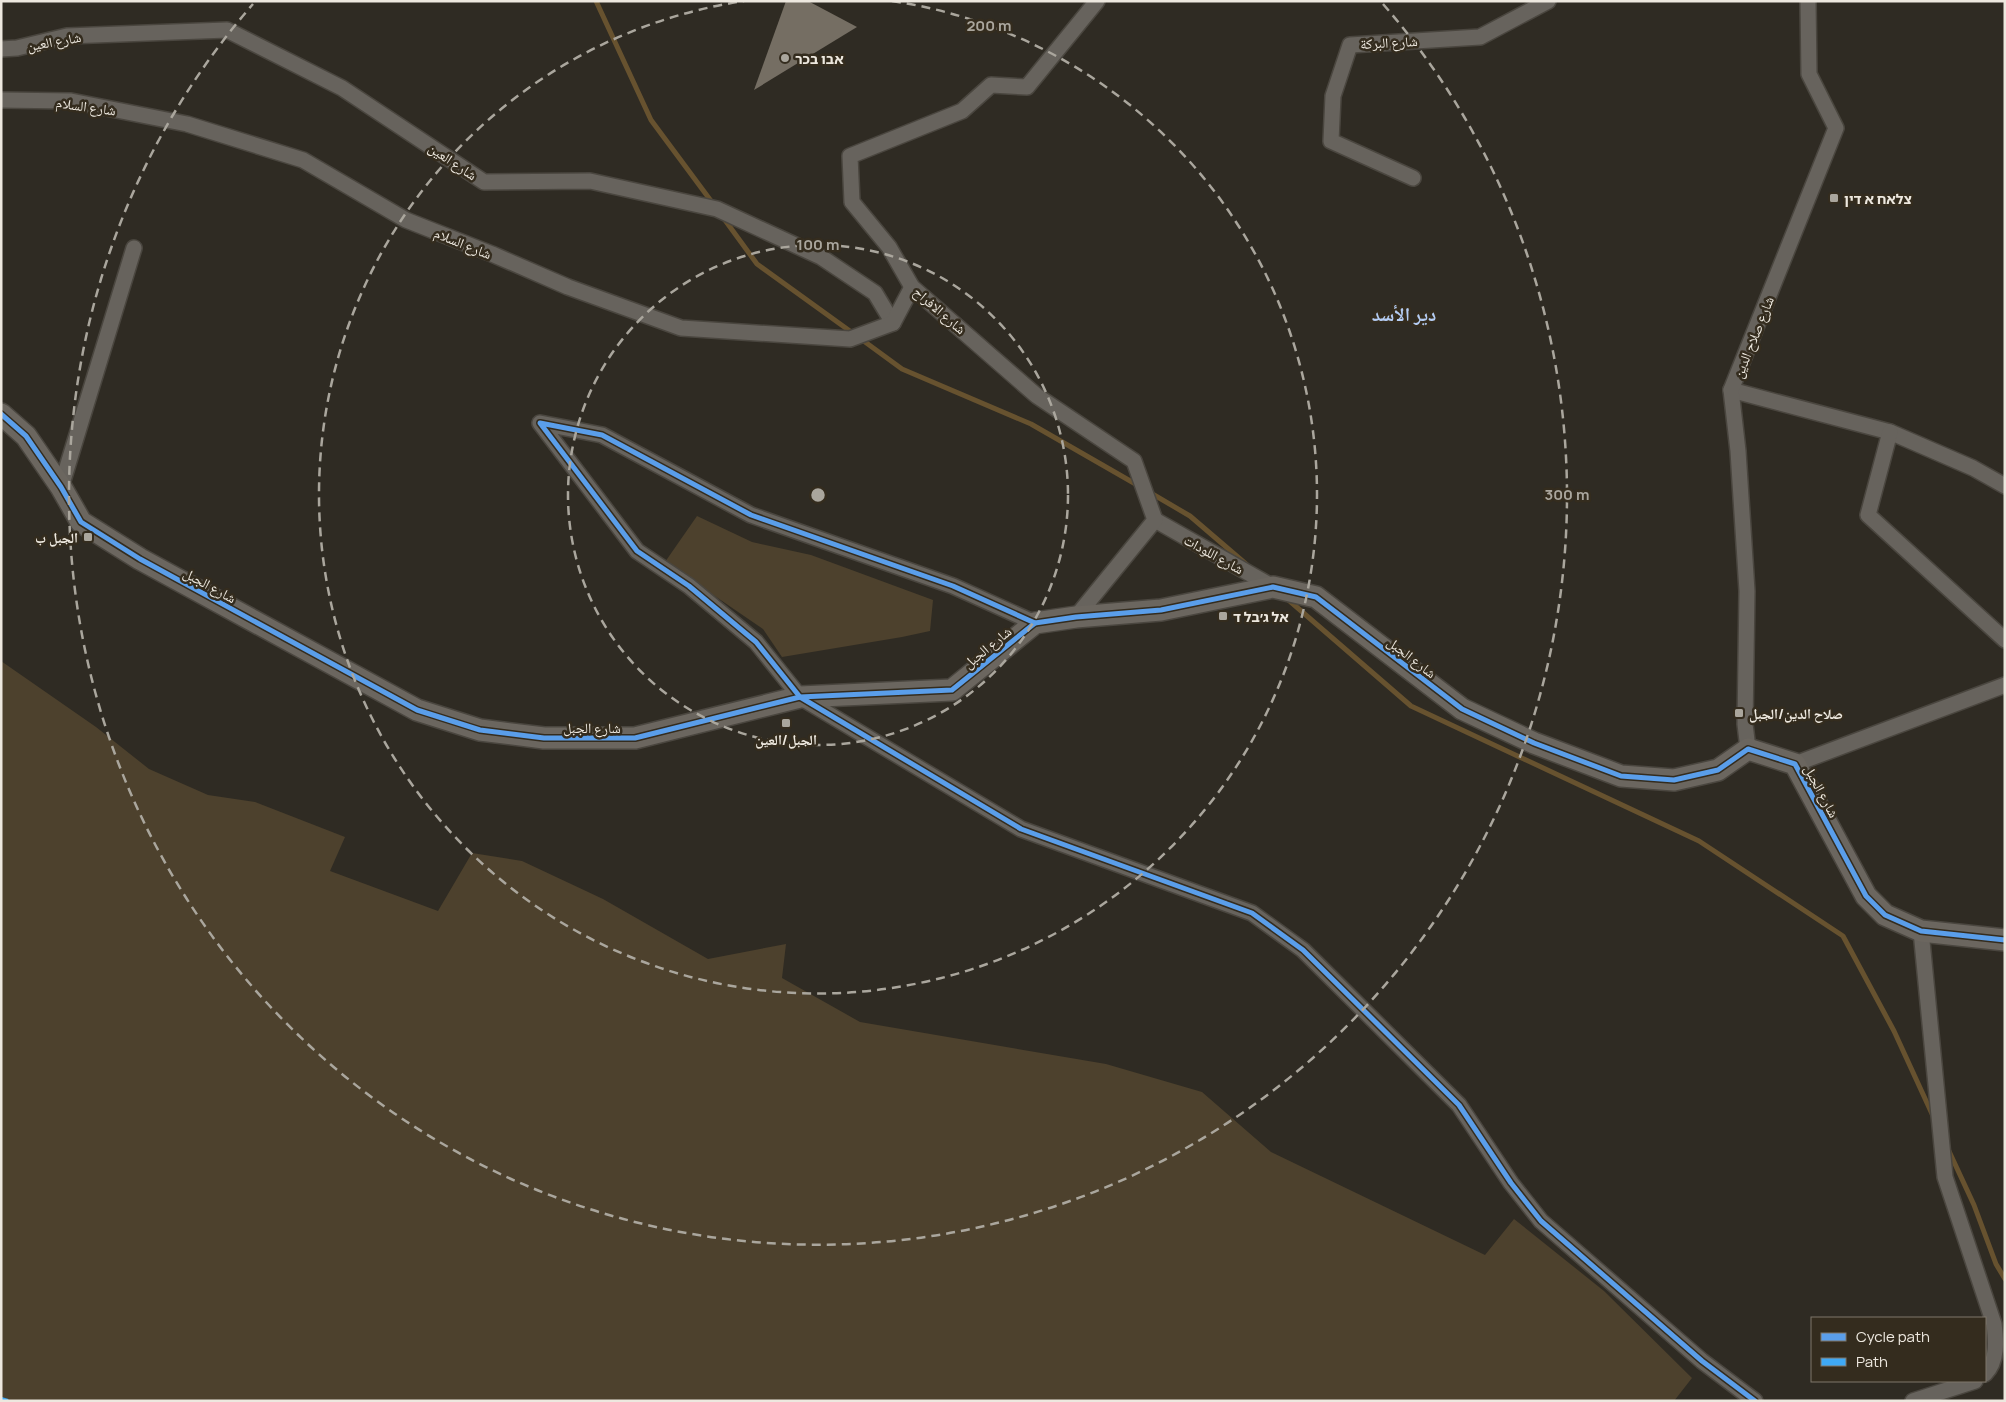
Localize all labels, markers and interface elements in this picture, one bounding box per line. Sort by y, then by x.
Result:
text: 200 m [966,15,1012,36]
street label: شارع العين [25,27,83,56]
street label: شارع البركة [1360,31,1418,54]
place label: אבו בכר [795,49,844,68]
marker: אבו בכר [779,52,791,64]
street label: شارع السلام [55,92,117,121]
street label: شارع العين [424,138,481,185]
place label: צלאח א דין [1844,189,1912,208]
marker: צלאח א דין [1828,192,1840,204]
street label: شارع السلام [431,223,495,264]
text: 100 m [797,234,839,255]
street label: شارع الافراح [909,282,970,339]
street label: شارع صلاح الدين [1728,293,1779,381]
district label: دير الأسد [1372,301,1436,327]
text: 300 m [1545,484,1589,505]
centre of rings [809,486,827,504]
place label: الجبل ب [35,528,78,547]
street label: شارع اللودات [1180,530,1247,579]
marker: الجبل ب [82,531,94,543]
street label: شارع الجبل [180,563,240,608]
place label: אל ג׳בל ד [1233,607,1289,626]
marker: אל ג׳בל ד [1217,610,1229,622]
street label: شارع الجبل [959,622,1016,673]
street label: شارع الجبل [1383,632,1440,683]
place label: صلاح الدين/الجبل [1749,704,1843,723]
marker: صلاح الدين/الجبل [1733,707,1745,719]
marker: الجبل/العين [780,717,792,729]
street label: شارع الجبل [563,718,621,738]
place label: الجبل/العين [755,730,817,749]
street label: شارع الجبل [1799,761,1844,821]
legend [1811,1317,1986,1382]
text: Cycle path [1856,1326,1930,1347]
text: Path [1856,1351,1888,1372]

